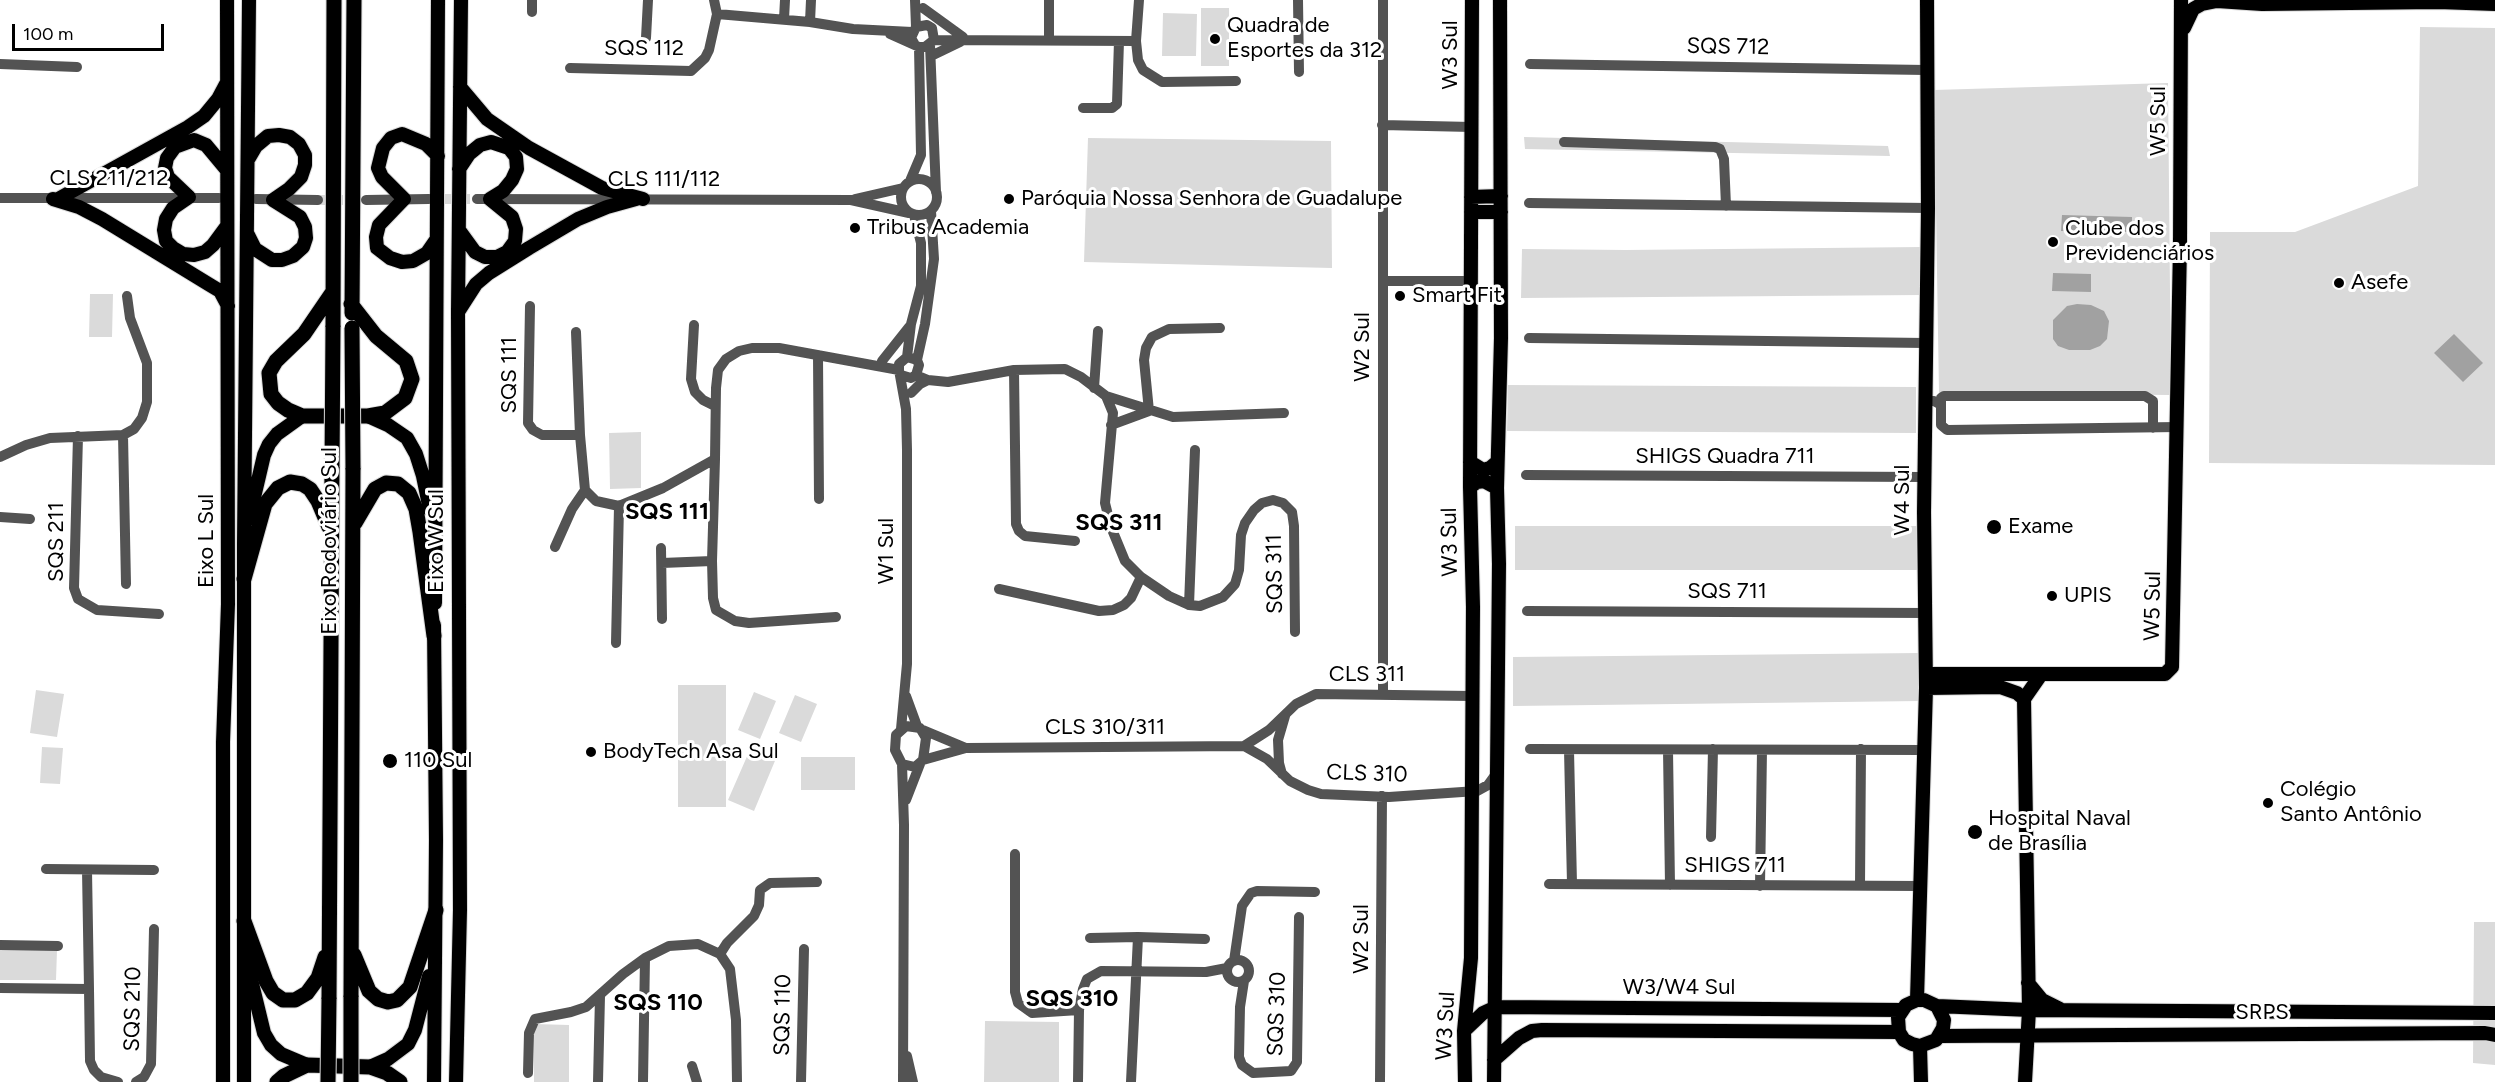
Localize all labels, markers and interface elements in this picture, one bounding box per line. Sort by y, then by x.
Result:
scale bar [15,12,166,50]
place label: Quadra de Esportes da 312 [1227,13,1382,64]
street label: W3 Sul [1438,20,1464,90]
text: 100 m [23,23,73,45]
marker: Quadra de Esportes da 312 [1208,32,1222,46]
street label: SQS 712 [1686,33,1770,61]
street label: SQS 112 [604,36,684,62]
street label: W5 Sul [2146,86,2172,156]
street label: CLS 211/212 [50,166,168,192]
street label: CLS 111/112 [608,167,720,193]
place label: Paróquia Nossa Senhora de Guadalupe [1021,186,1402,212]
marker: Paróquia Nossa Senhora de Guadalupe [1002,192,1016,206]
place label: Tribus Academia [867,215,1029,241]
place label: Clube dos Previdenciários [2065,216,2214,268]
marker: Tribus Academia [848,221,862,235]
marker: Clube dos Previdenciários [2046,235,2060,249]
place label: Asefe [2351,270,2408,296]
marker: Asefe [2332,276,2346,290]
place label: Smart Fit [1412,283,1502,309]
marker: Smart Fit [1393,289,1407,303]
street label: W2 Sul [1350,312,1376,382]
street label: SQS 111 [497,337,523,413]
street label: SHIGS Quadra 711 [1635,444,1815,470]
street label: Eixo Rodoviário Sul [317,447,343,635]
street label: W4 Sul [1890,465,1916,535]
street label: Eixo W Sul [424,489,450,593]
street label: Eixo L Sul [194,494,220,588]
district label: SQS 111 [625,498,709,526]
street label: SQS 211 [44,502,70,582]
street label: W3 Sul [1436,507,1464,577]
district label: SQS 311 [1075,509,1163,537]
place label: Exame [2008,514,2073,540]
street label: W1 Sul [874,518,900,584]
marker: Exame [1985,518,2003,536]
street label: SQS 311 [1261,534,1289,614]
street label: W5 Sul [2139,571,2167,641]
street label: SQS 711 [1687,579,1767,605]
place label: UPIS [2064,583,2112,609]
marker: UPIS [2045,589,2059,603]
street label: CLS 311 [1329,662,1405,688]
street label: CLS 310/311 [1045,715,1165,741]
place label: BodyTech Asa Sul [603,739,779,765]
marker: BodyTech Asa Sul [584,745,598,759]
place label: 110 Sul [404,748,472,774]
marker: 110 Sul [381,752,399,770]
street label: CLS 310 [1326,759,1408,789]
place label: Colégio Santo Antônio [2280,777,2422,828]
marker: Colégio Santo Antônio [2261,796,2275,810]
place label: Hospital Naval de Brasília [1988,806,2131,858]
marker: Hospital Naval de Brasília [1966,823,1984,841]
street label: SHIGS 711 [1684,853,1786,879]
street label: W2 Sul [1349,904,1375,974]
street label: SQS 210 [119,966,147,1052]
street label: SQS 310 [1262,971,1292,1057]
street label: SQS 110 [769,974,797,1056]
street label: W3/W4 Sul [1623,975,1735,1001]
district label: SQS 310 [1026,985,1118,1013]
district label: SQS 110 [613,989,703,1017]
street label: W3 Sul [1431,991,1461,1061]
street label: SRPS [2235,1000,2289,1026]

